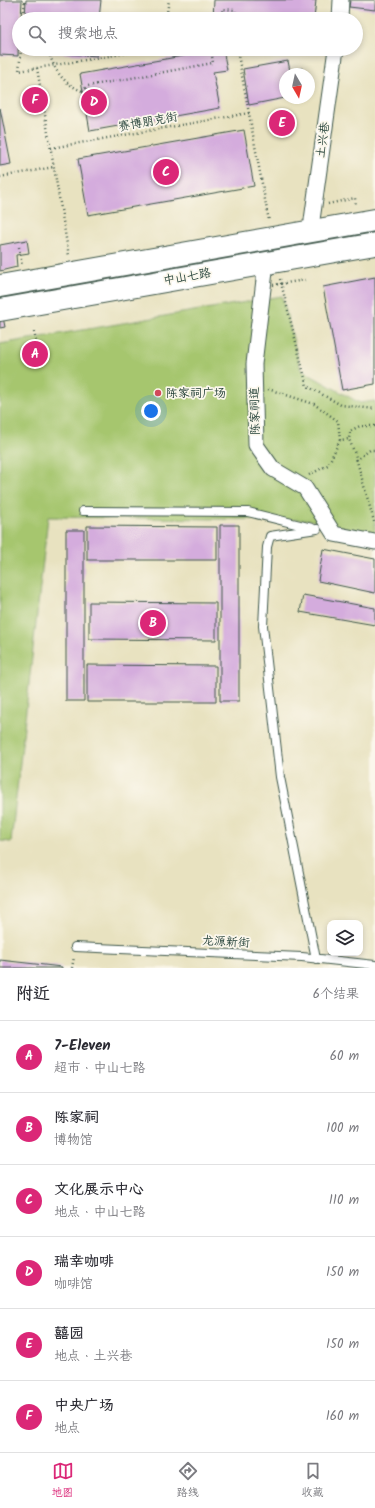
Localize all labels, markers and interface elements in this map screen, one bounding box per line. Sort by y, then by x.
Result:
search box [12,12,363,56]
text: 搜索地点 [58,22,118,46]
icon: search [26,23,48,45]
north arrow [279,68,315,104]
pin: F [22,85,48,115]
pin: D [81,87,107,117]
street label: 赛博朋克街 [117,107,179,137]
pin: E [269,108,295,138]
street label: 土兴巷 [311,121,335,159]
pin: C [153,157,179,187]
street label: 中山七路 [162,263,212,291]
pin: A [22,339,48,369]
place label: 陈家祠广场 [166,384,226,403]
street label: 陈家祠道 [245,387,265,435]
marker: 陈家祠广场 [153,388,163,398]
your location [141,401,161,421]
pin: B [140,608,166,638]
map controls [327,920,363,956]
button: layers [327,920,363,956]
street label: 龙源新街 [202,931,250,953]
text: 附近 [16,981,50,1008]
text: 6个结果 [313,984,359,1005]
text: 7-Eleven [54,1034,111,1058]
text: A [25,1046,33,1067]
text: 60 m [330,1046,359,1067]
text: 超市 · 中山七路 [54,1058,146,1079]
text: 陈家祠 [54,1106,99,1130]
text: B [25,1118,33,1139]
text: 100 m [326,1118,359,1139]
text: 博物馆 [54,1130,93,1151]
text: 文化展示中心 [54,1178,144,1202]
text: C [25,1190,33,1211]
text: 110 m [329,1190,359,1211]
text: 地点 · 中山七路 [54,1202,146,1223]
text: 瑞幸咖啡 [54,1250,114,1274]
text: D [25,1262,33,1283]
text: 150 m [326,1262,359,1283]
text: 咖啡馆 [54,1274,93,1295]
text: 囍园 [54,1322,84,1346]
text: E [25,1334,33,1355]
text: 150 m [326,1334,359,1355]
text: 地点 · 土兴巷 [54,1346,133,1367]
text: 中央广场 [54,1394,114,1418]
text: F [25,1406,33,1427]
text: 160 m [326,1406,359,1427]
text: 地点 [54,1418,80,1439]
tab: 地图 [52,1460,74,1502]
tab: 路线 [177,1460,199,1502]
tab: 收藏 [302,1460,324,1502]

